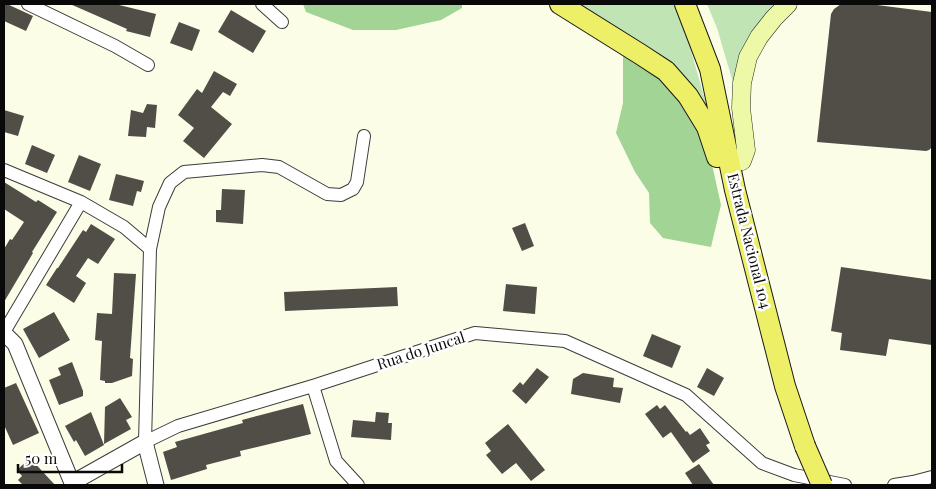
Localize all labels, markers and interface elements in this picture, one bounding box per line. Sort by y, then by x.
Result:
street label: Estrada Nacional 104 [723,171,777,311]
street label: Rua do Juncal [374,326,467,374]
scale bar [18,442,121,474]
text: 50 m [25,448,58,468]

